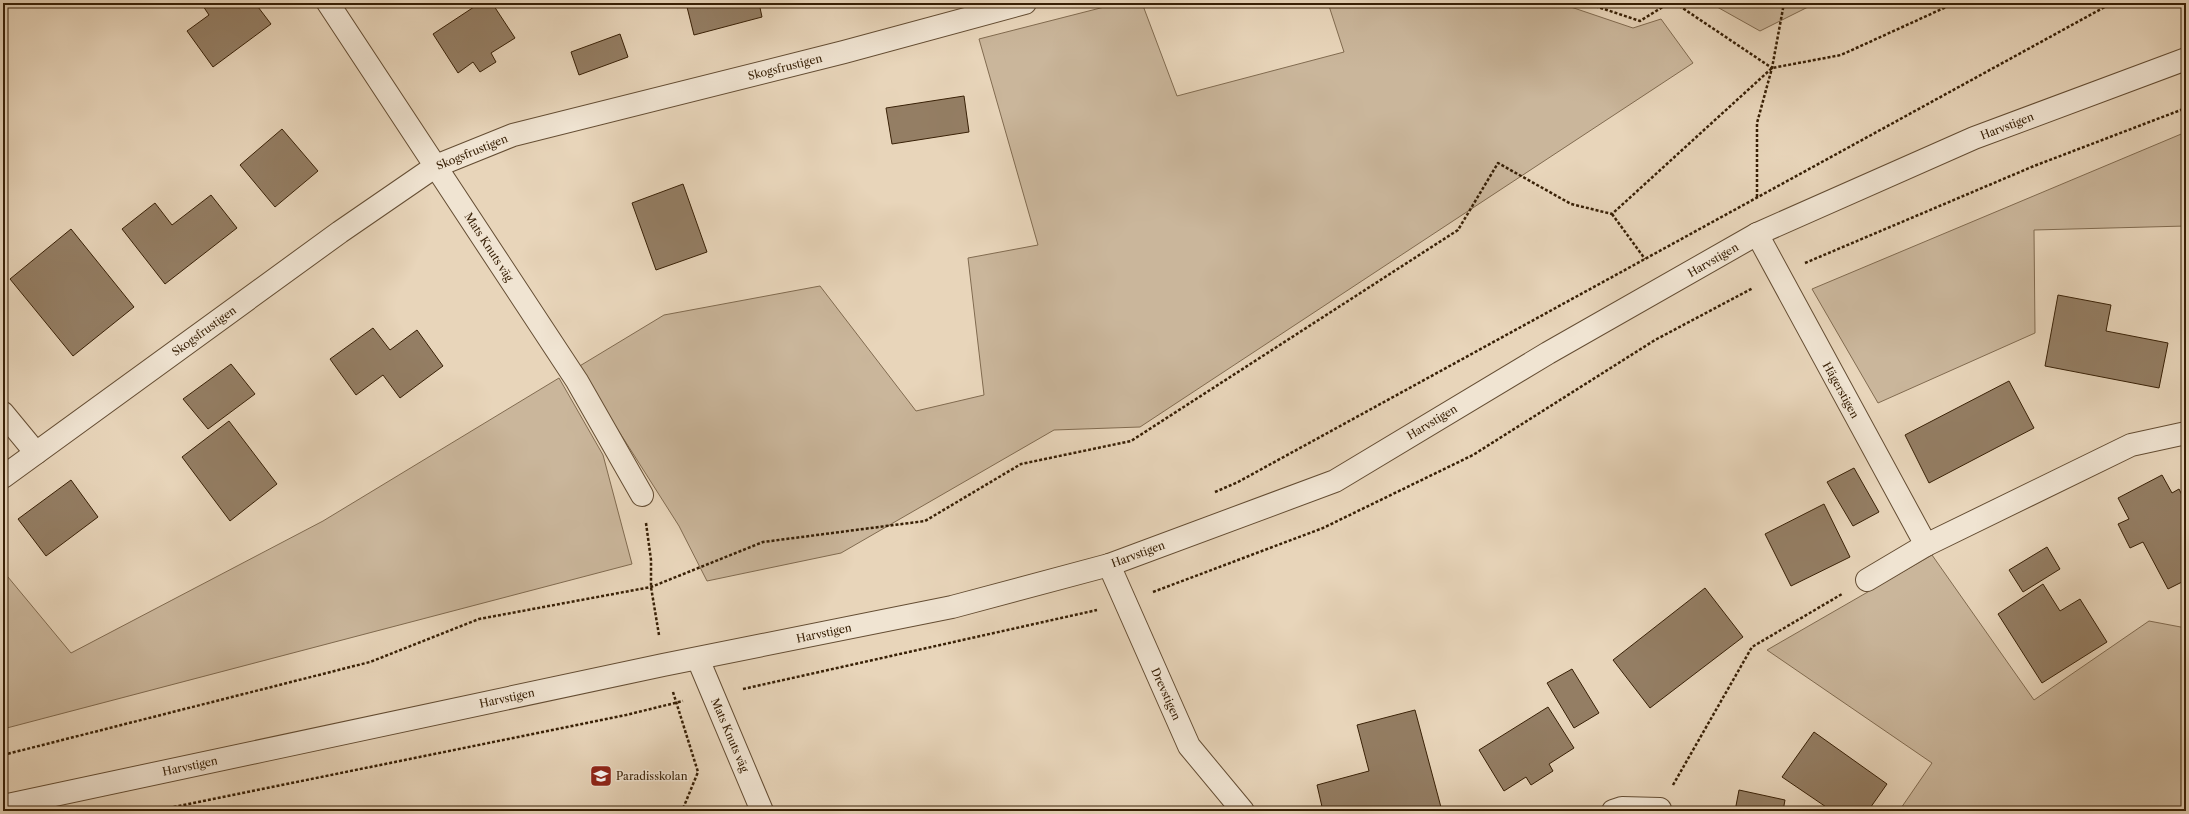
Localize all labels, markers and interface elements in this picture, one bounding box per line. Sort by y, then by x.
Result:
street label: Skogsfrustigen [746,51,824,83]
street label: Harvstigen [1978,109,2036,143]
street label: Skogsfrustigen [434,131,510,173]
street label: Mats Knuts väg [462,210,517,284]
street label: Harvstigen [1685,240,1741,280]
street label: Skogsfrustigen [169,303,239,359]
street label: Hägerstigen [1820,359,1862,421]
street label: Harvstigen [1404,401,1460,442]
street label: Harvstigen [1109,538,1167,570]
street label: Harvstigen [795,620,853,646]
street label: Drevstigen [1148,666,1184,722]
street label: Harvstigen [478,685,536,711]
street label: Mats Knuts väg [708,696,752,774]
street label: Harvstigen [161,753,219,779]
school or university icon: Paradisskolan [588,763,614,789]
place label: Paradisskolan [616,769,688,783]

